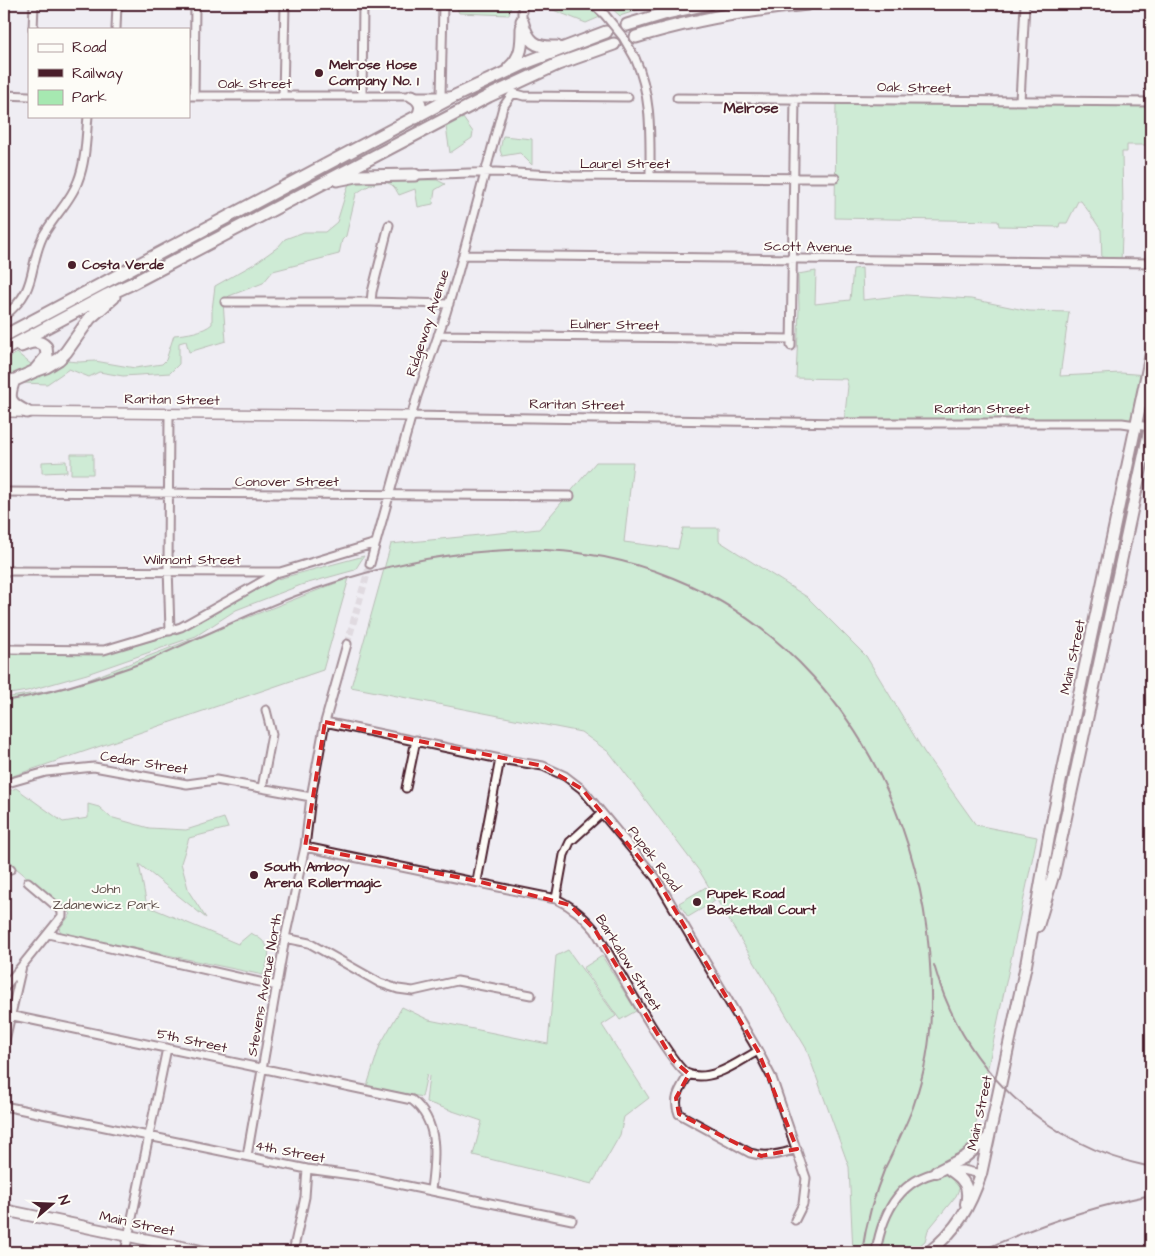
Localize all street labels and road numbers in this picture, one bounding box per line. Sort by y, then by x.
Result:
street label: Oak Street [218,74,292,94]
street label: Oak Street [877,77,951,99]
street label: Laurel Street [580,154,670,174]
street label: Scott Avenue [764,236,853,258]
street label: Ridgeway Avenue [401,267,455,379]
street label: Eulner Street [570,314,660,336]
street label: Raritan Street [124,389,220,411]
street label: Raritan Street [529,394,625,416]
street label: Raritan Street [934,399,1030,419]
street label: Conover Street [235,472,339,492]
street label: Wilmont Street [143,550,241,570]
street label: Main Street [1055,617,1091,697]
street label: Cedar Street [99,746,190,780]
street label: Pupek Road [623,822,685,896]
street label: Barkalow Street [590,911,666,1016]
street label: Stevens Avenue North [243,912,287,1058]
street label: 5th Street [155,1024,229,1058]
street label: Main Street [962,1073,998,1153]
street label: 4th Street [253,1135,327,1169]
street label: Main Street [97,1206,177,1242]

